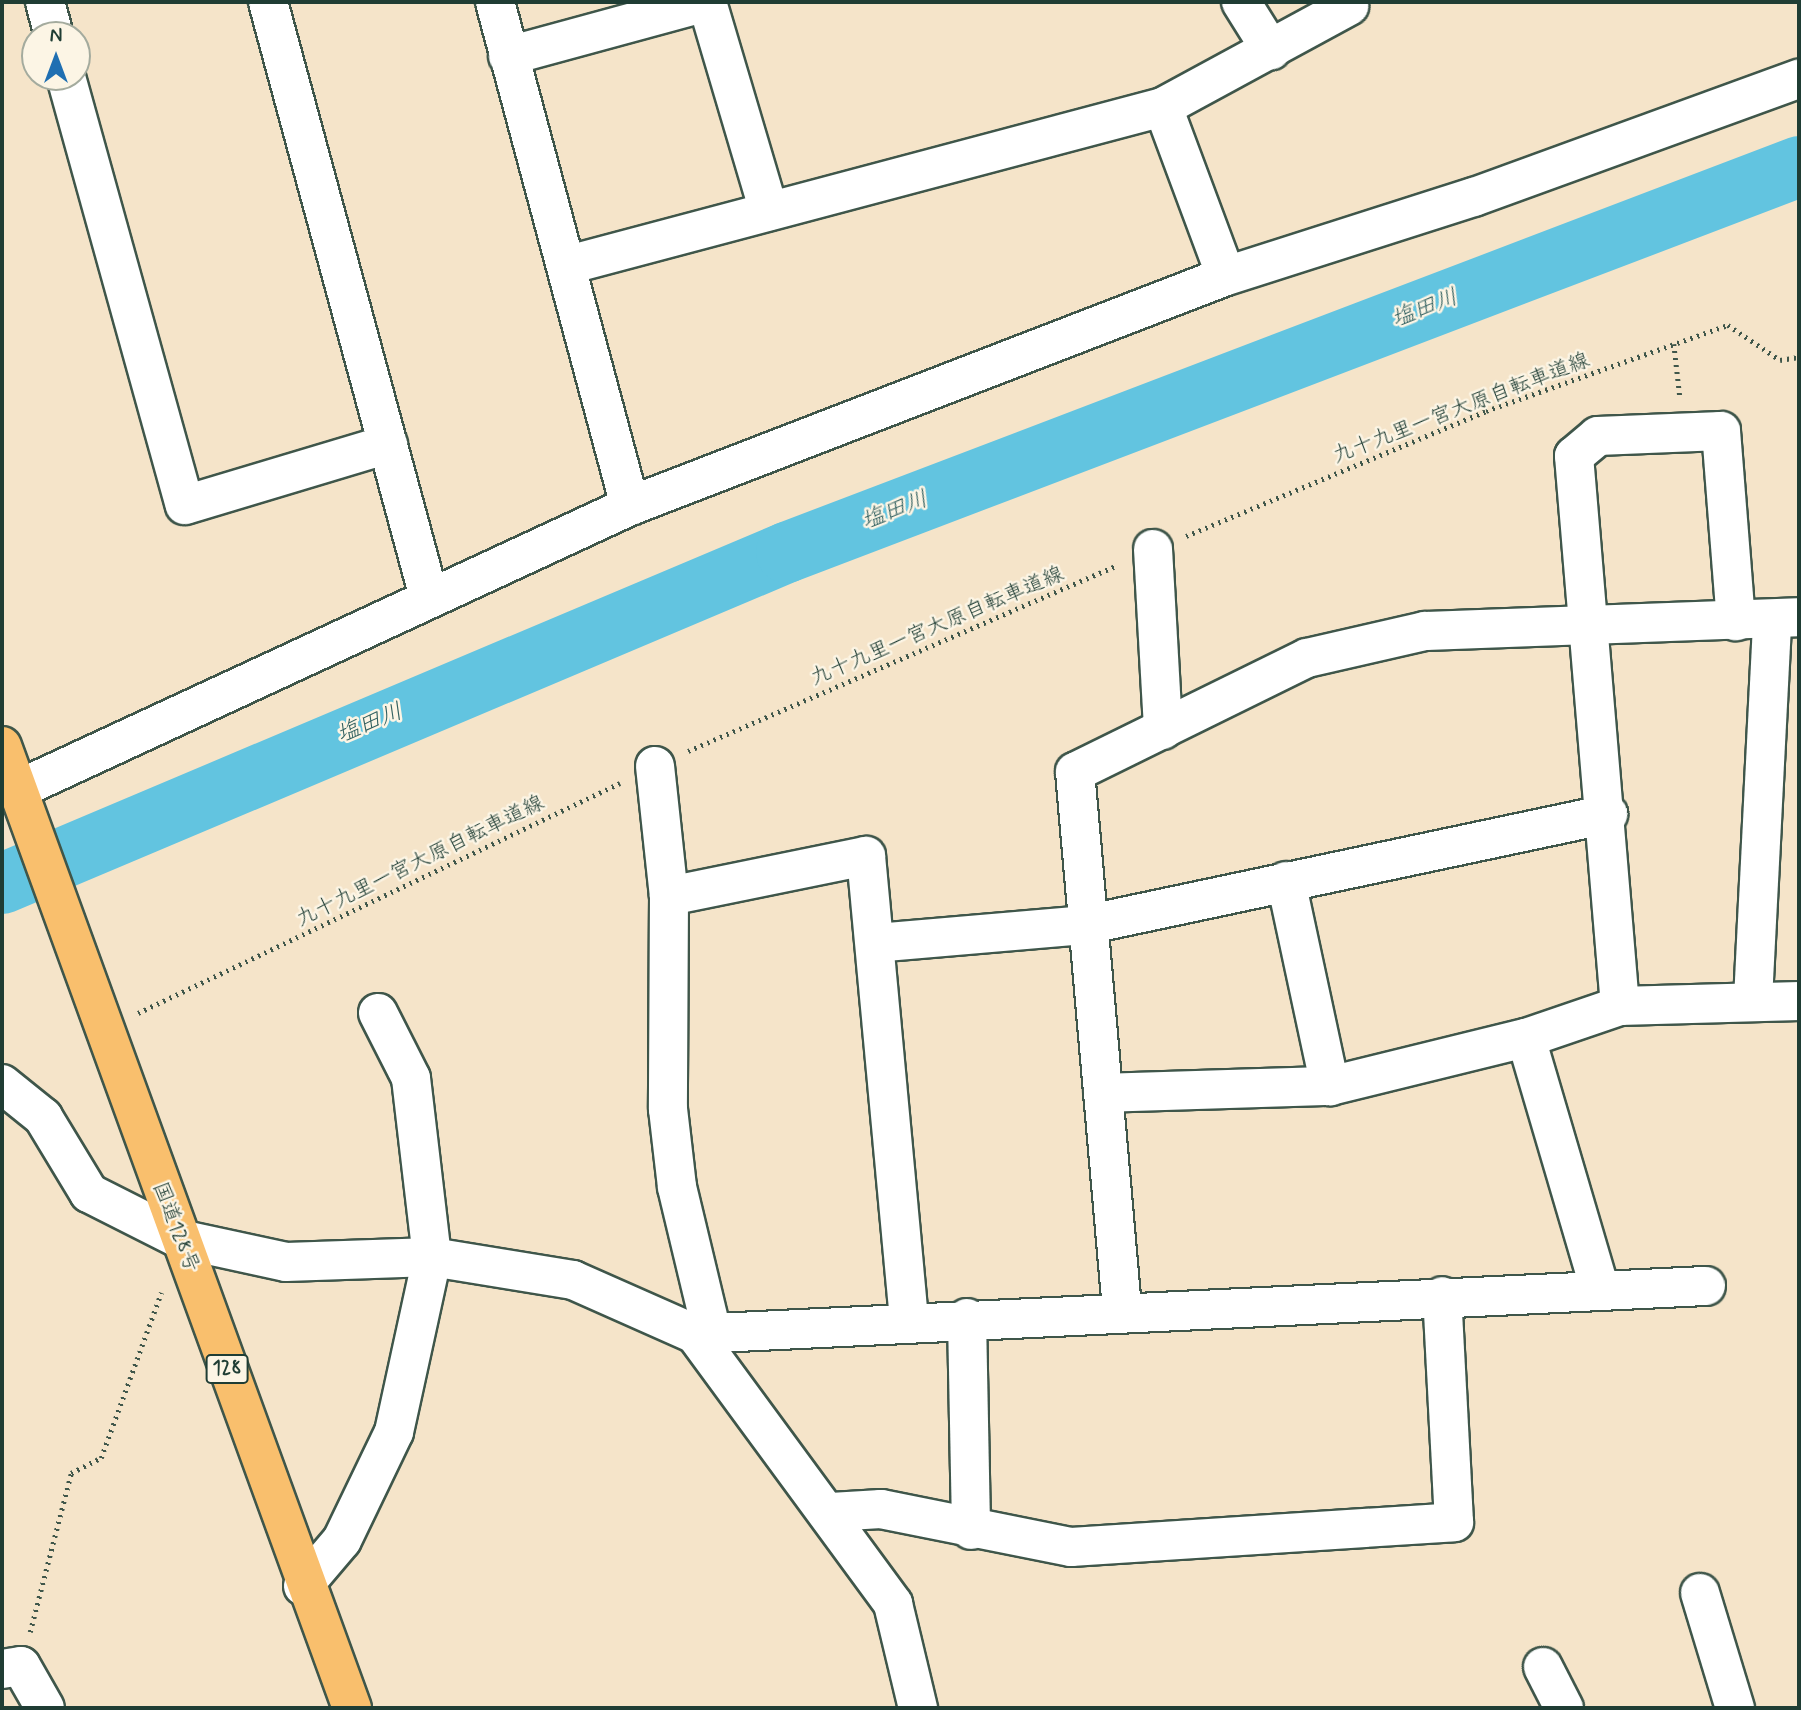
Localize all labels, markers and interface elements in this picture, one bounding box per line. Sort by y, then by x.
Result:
north arrow [21,21,91,91]
text: N [50,24,62,49]
water label: 塩田川 [1388,284,1462,334]
street label: 九十九里一宮大原自転車道線 [1329,347,1593,469]
water label: 塩田川 [858,486,932,536]
street label: 九十九里一宮大原自転車道線 [806,561,1068,691]
water label: 塩田川 [333,698,407,750]
street label: 九十九里一宮大原自転車道線 [292,790,548,932]
street label: 国道128号 [147,1178,205,1276]
road number: 128 [204,1354,250,1385]

